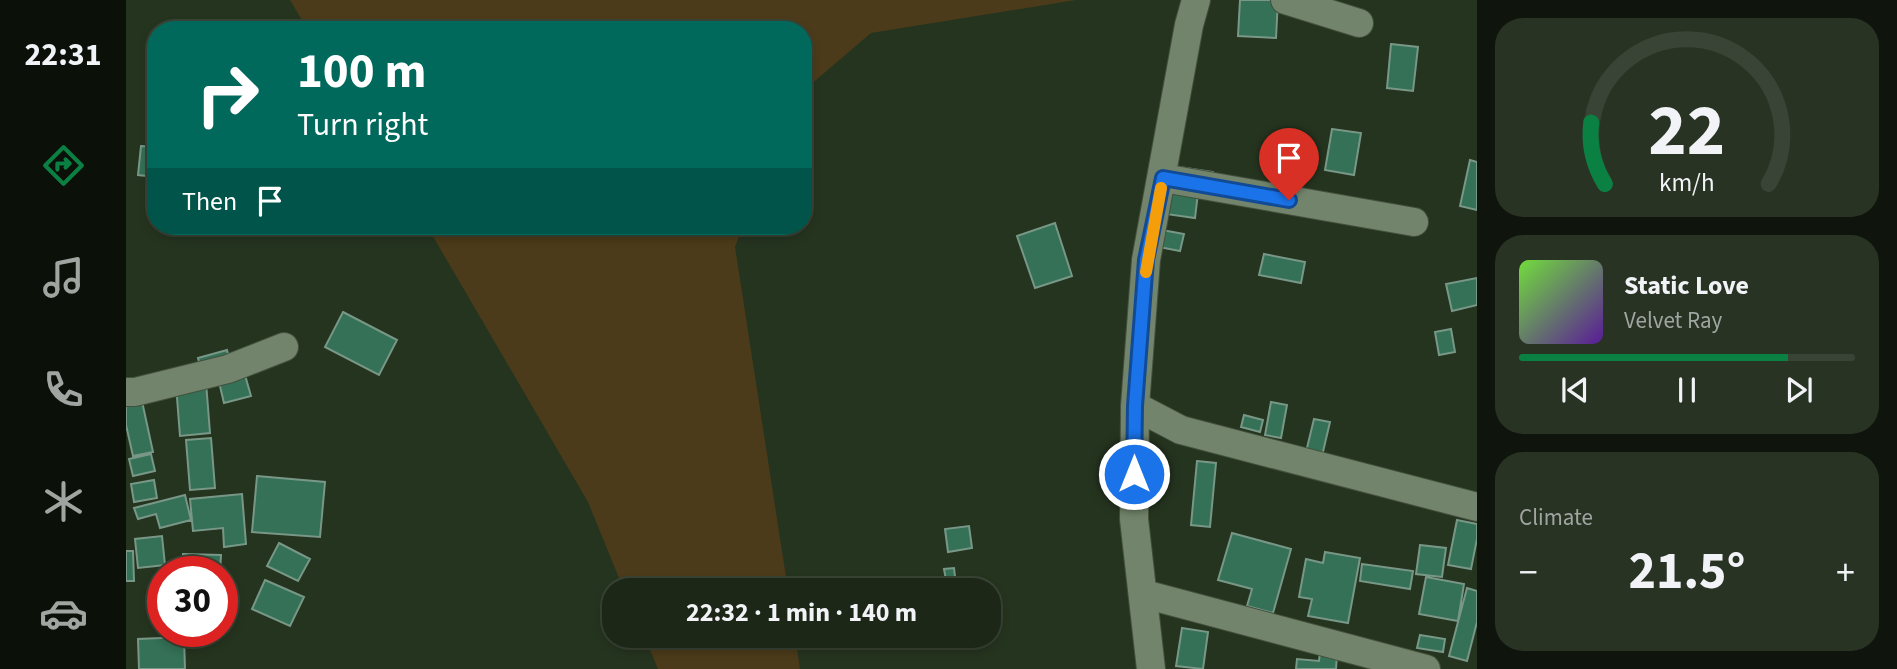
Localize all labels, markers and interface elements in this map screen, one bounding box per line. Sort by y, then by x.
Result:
text: 22:31 [24,32,102,78]
text: 100 m [297,37,426,107]
icon: right [182,49,273,140]
text: 22 [1649,79,1725,183]
text: Turn right [297,102,428,148]
pin [1259,128,1319,200]
icon: arrive [1270,139,1308,177]
icon: directions [39,141,88,190]
text: km/h [1659,164,1715,200]
icon: arrive [251,182,289,220]
text: Then [182,183,237,220]
icon: music [39,253,88,302]
text: Static Love [1624,267,1749,304]
text: Velvet Ray [1624,304,1722,337]
icon: phone [39,365,88,414]
icon: previous [1556,371,1594,409]
icon: pause [1668,371,1706,409]
icon: next [1780,371,1818,409]
position arrow [1097,437,1171,511]
icon: climate [39,477,88,526]
text: Climate [1519,501,1593,534]
text: 21.5° [1629,535,1745,609]
text: − [1519,546,1538,600]
text: + [1836,546,1855,600]
speed limit sign: 30 [147,556,238,647]
icon: car [39,589,88,638]
text: 22:32 · 1 min · 140 m [686,594,917,631]

